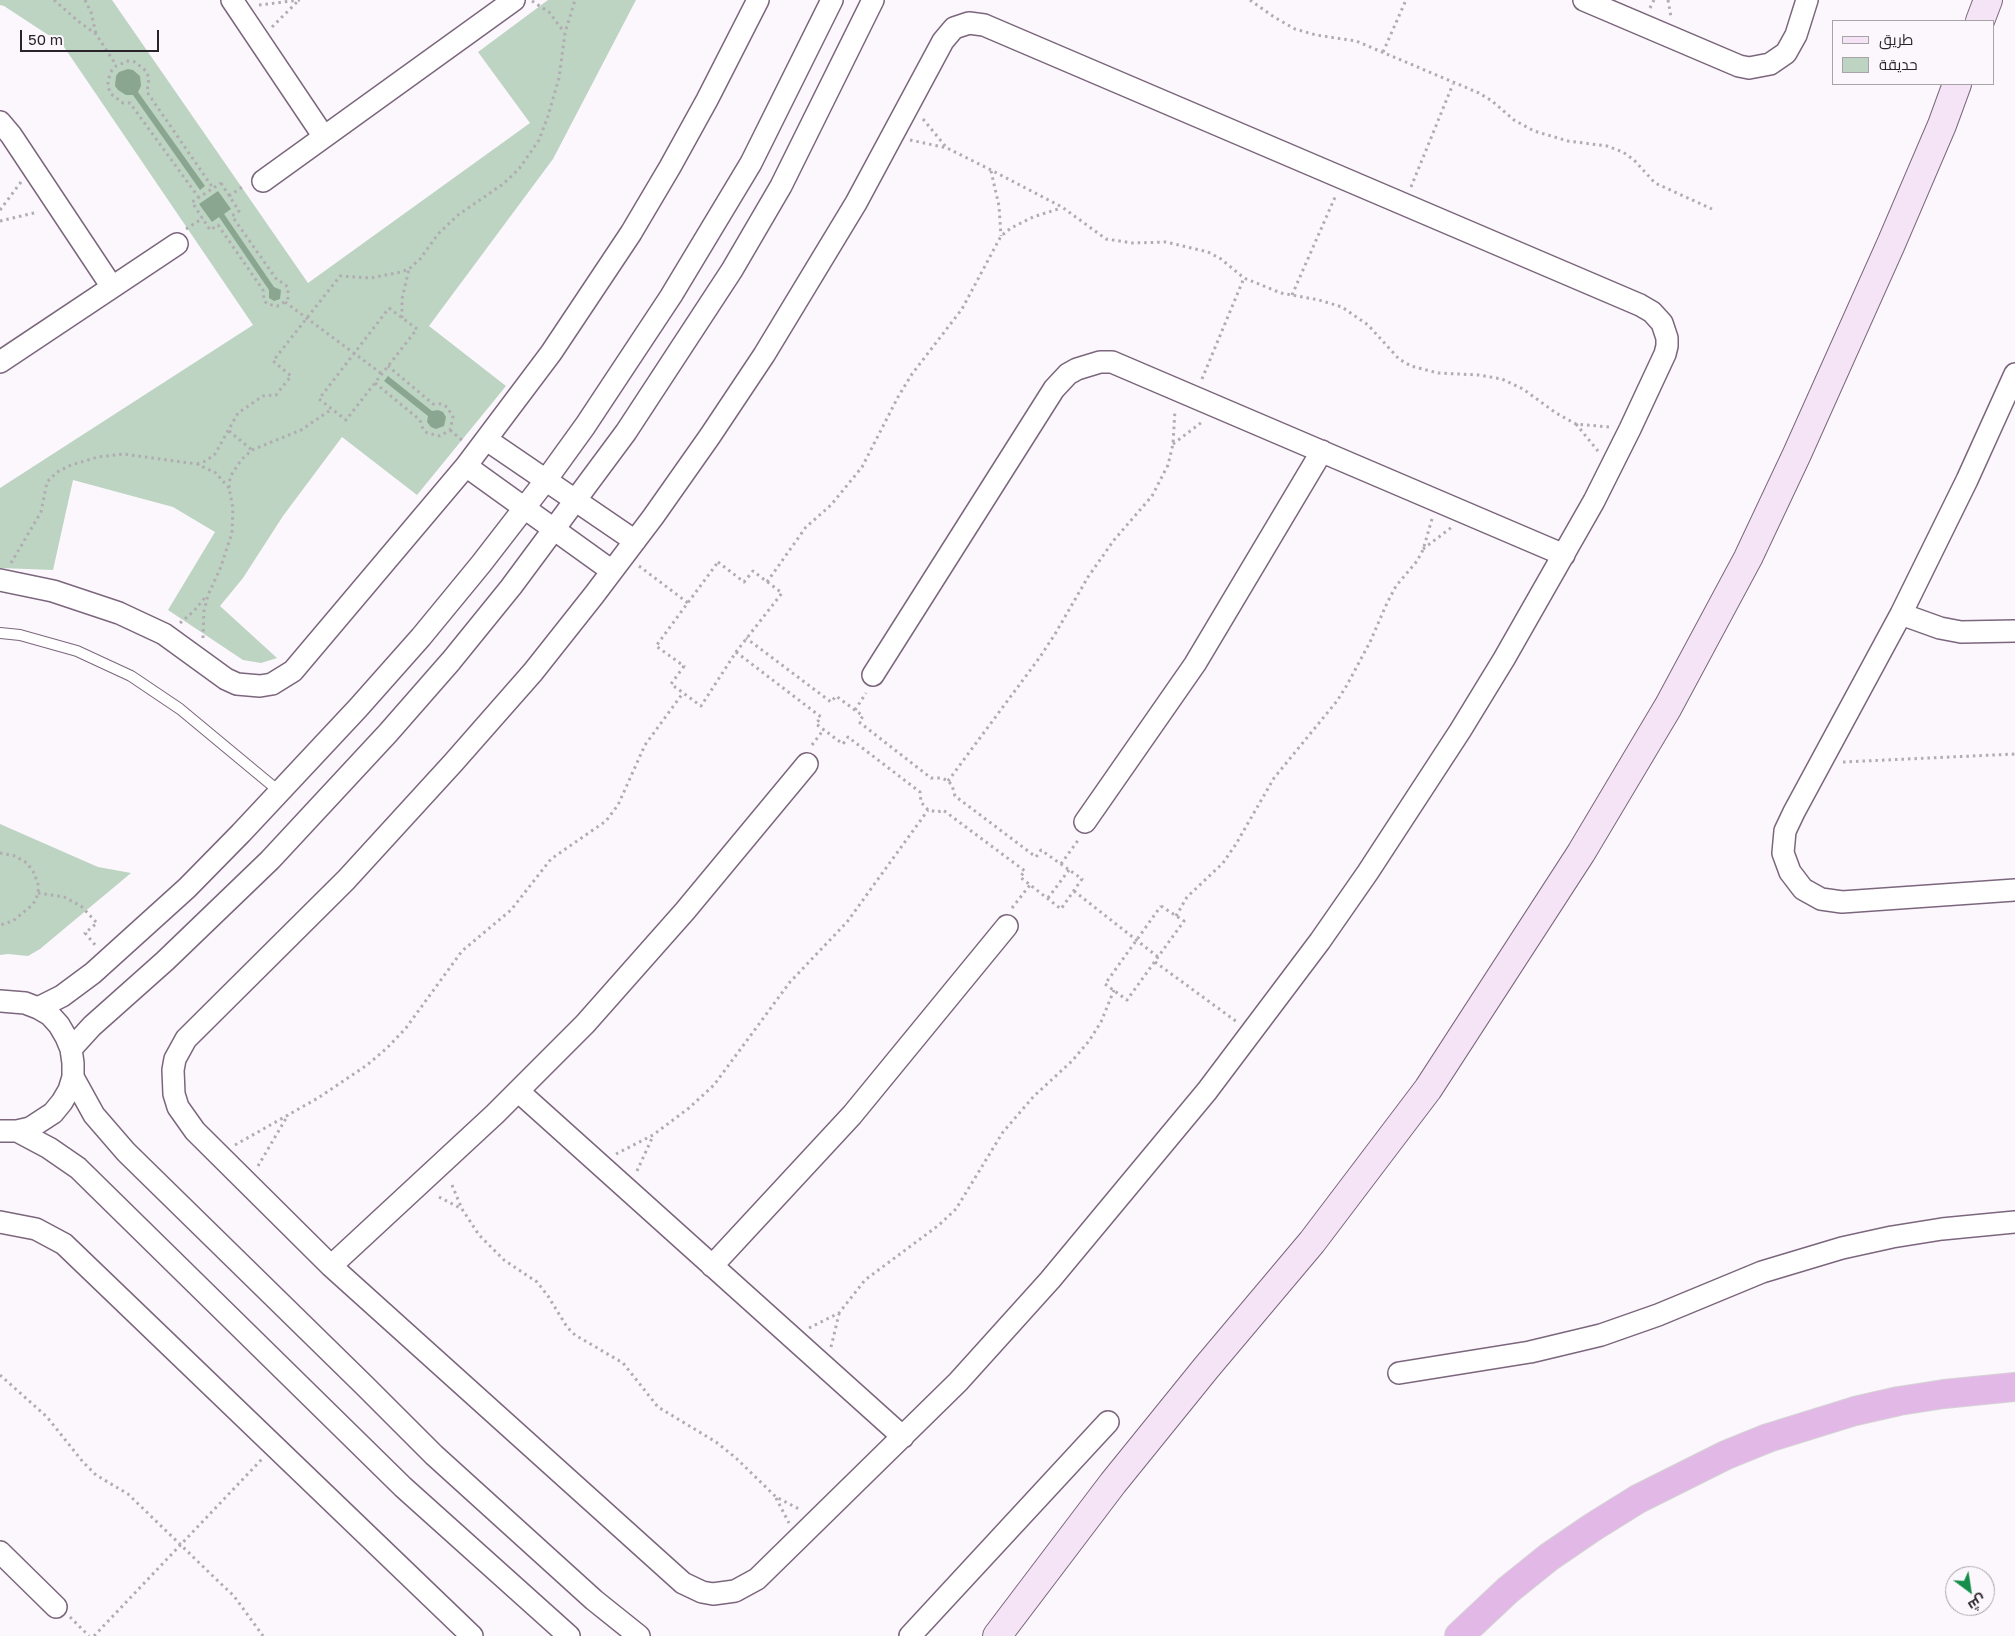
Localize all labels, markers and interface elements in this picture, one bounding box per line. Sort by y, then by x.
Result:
scale bar [22,20,161,52]
legend [1832,20,1995,85]
text: 50 m [28,30,63,48]
text: طريق [1879,30,1913,48]
text: حديقة [1879,55,1918,73]
north arrow [1945,1566,1995,1616]
text: ش [1965,1592,1990,1615]

